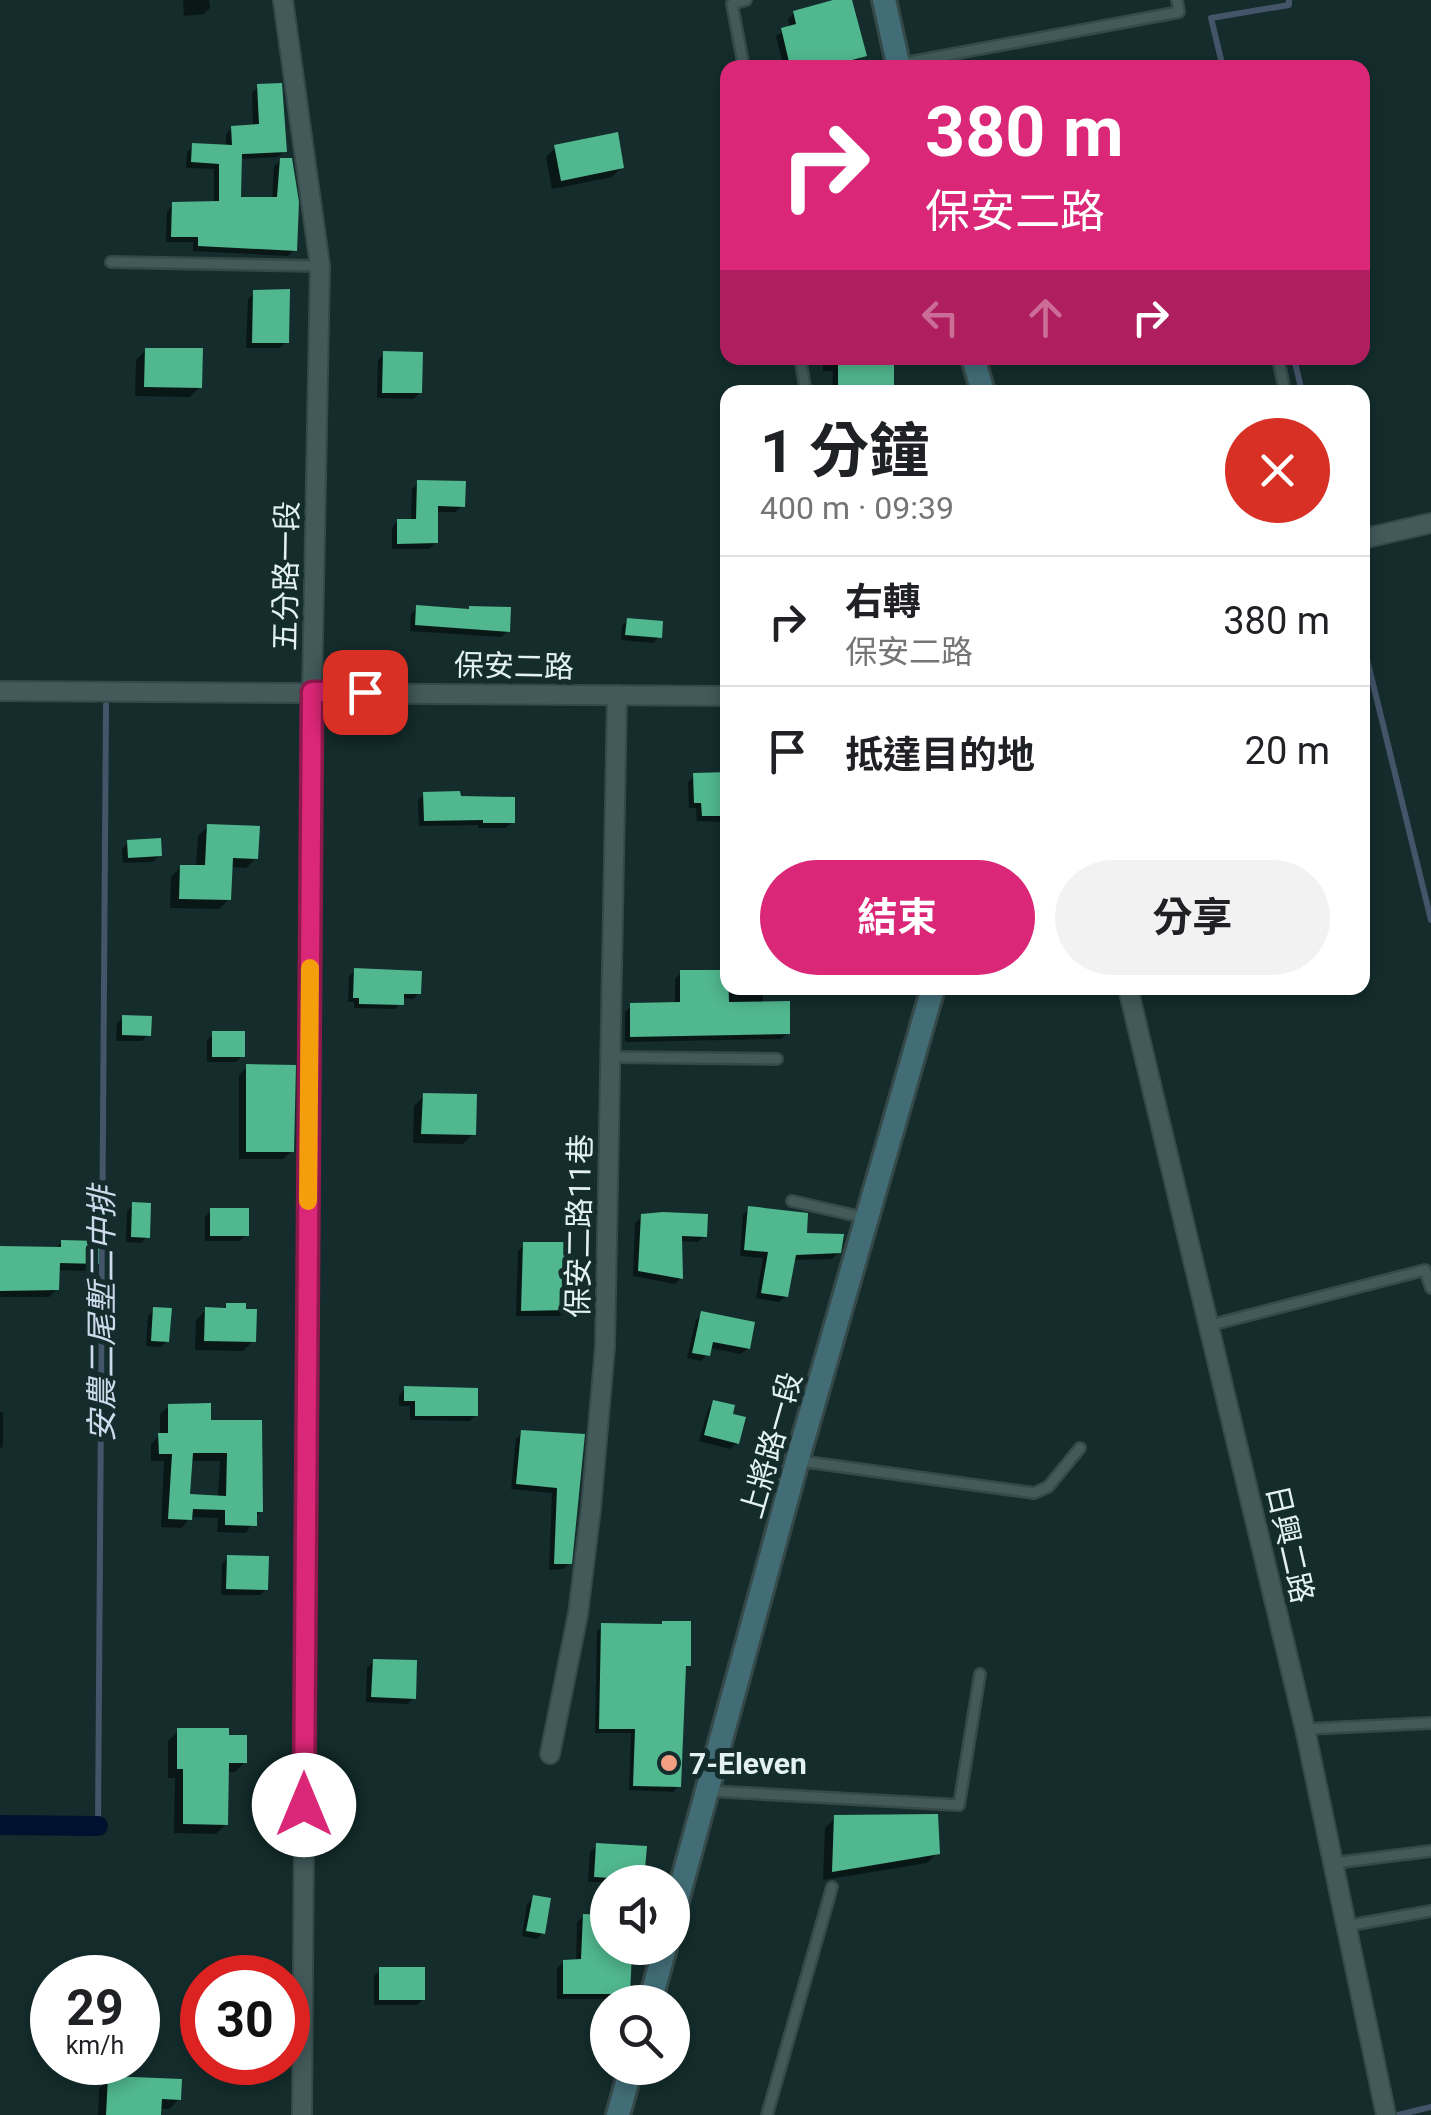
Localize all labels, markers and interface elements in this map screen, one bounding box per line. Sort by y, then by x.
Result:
text: 380 m [925,91,1124,173]
icon: right [760,100,890,230]
text: 保安二路 [925,185,1105,238]
icon: left [913,290,968,345]
icon: ahead [1018,290,1073,345]
icon: right [1123,290,1178,345]
text: 1 分鐘 [760,416,929,487]
button: close [1225,418,1330,523]
text: 400 m · 09:39 [760,489,954,527]
street label: 五分路一段 [267,501,305,651]
text: 右轉 [845,580,921,624]
icon: right [760,594,815,649]
text: 380 m [1223,599,1330,643]
text: 保安二路 [845,633,973,671]
street label: 保安二路 [454,647,574,685]
pin [323,650,408,735]
icon: arrive [338,665,393,720]
icon: arrive [760,724,815,779]
text: 20 m [1245,729,1330,773]
text: 抵達目的地 [845,733,1035,777]
button: 結束 [760,860,1035,975]
button: 分享 [1055,860,1330,975]
street label: 保安二路11巷 [560,1134,598,1318]
water label: 安農二尾塹二中排 [83,1182,121,1442]
street label: 上將路一段 [734,1368,808,1522]
street label: 日興二路 [1259,1482,1321,1606]
place label: 7-Eleven [689,1746,807,1781]
marker: 7-Eleven [658,1752,680,1774]
position arrow [252,1753,356,1857]
map controls [590,1865,690,2085]
button: sound [590,1865,690,1965]
speed limit sign: 30 [180,1955,310,2085]
text: 29 [66,1979,124,2037]
button: search [590,1985,690,2085]
text: km/h [66,2031,124,2060]

